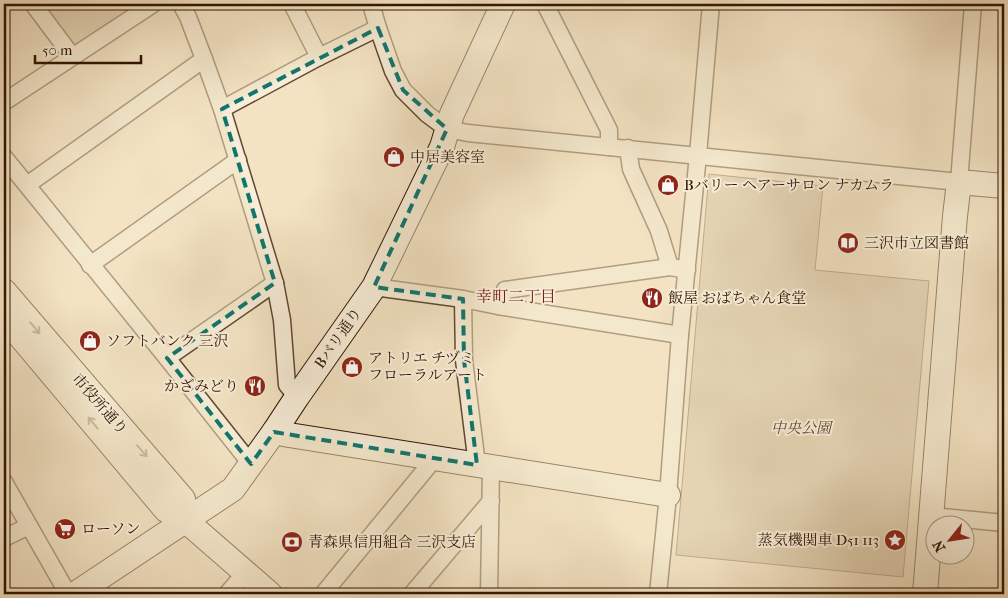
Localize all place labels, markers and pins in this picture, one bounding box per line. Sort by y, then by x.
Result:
shop icon: 中居美容室 [382,145,406,169]
place label: 中居美容室 [410,148,485,166]
shop icon: Bバリー ヘアーサロン ナカムラ [656,173,680,197]
place label: Bバリー ヘアーサロン ナカムラ [684,176,894,194]
library icon: 三沢市立図書館 [836,231,860,255]
place label: 三沢市立図書館 [864,234,969,252]
restaurant icon: 飯屋 おばちゃん食堂 [640,286,664,310]
place label: 飯屋 おばちゃん食堂 [668,289,806,307]
shop icon: ソフトバンク 三沢 [78,329,102,353]
place label: ソフトバンク 三沢 [106,332,229,350]
place label: アトリエ チヅミ フローラルアート [368,349,487,384]
shop icon: アトリエ チヅミ フローラルアート [340,355,364,379]
restaurant icon: かざみどり [243,374,267,398]
place label: かざみどり [164,377,239,395]
supermarket icon: ローソン [53,517,77,541]
place label: ローソン [81,520,140,538]
place icon: 蒸気機関車 D51 113 [883,528,907,552]
bank icon: 青森県信用組合 三沢支店 [280,530,304,554]
place label: 蒸気機関車 D51 113 [757,531,879,549]
place label: 青森県信用組合 三沢支店 [308,533,476,551]

